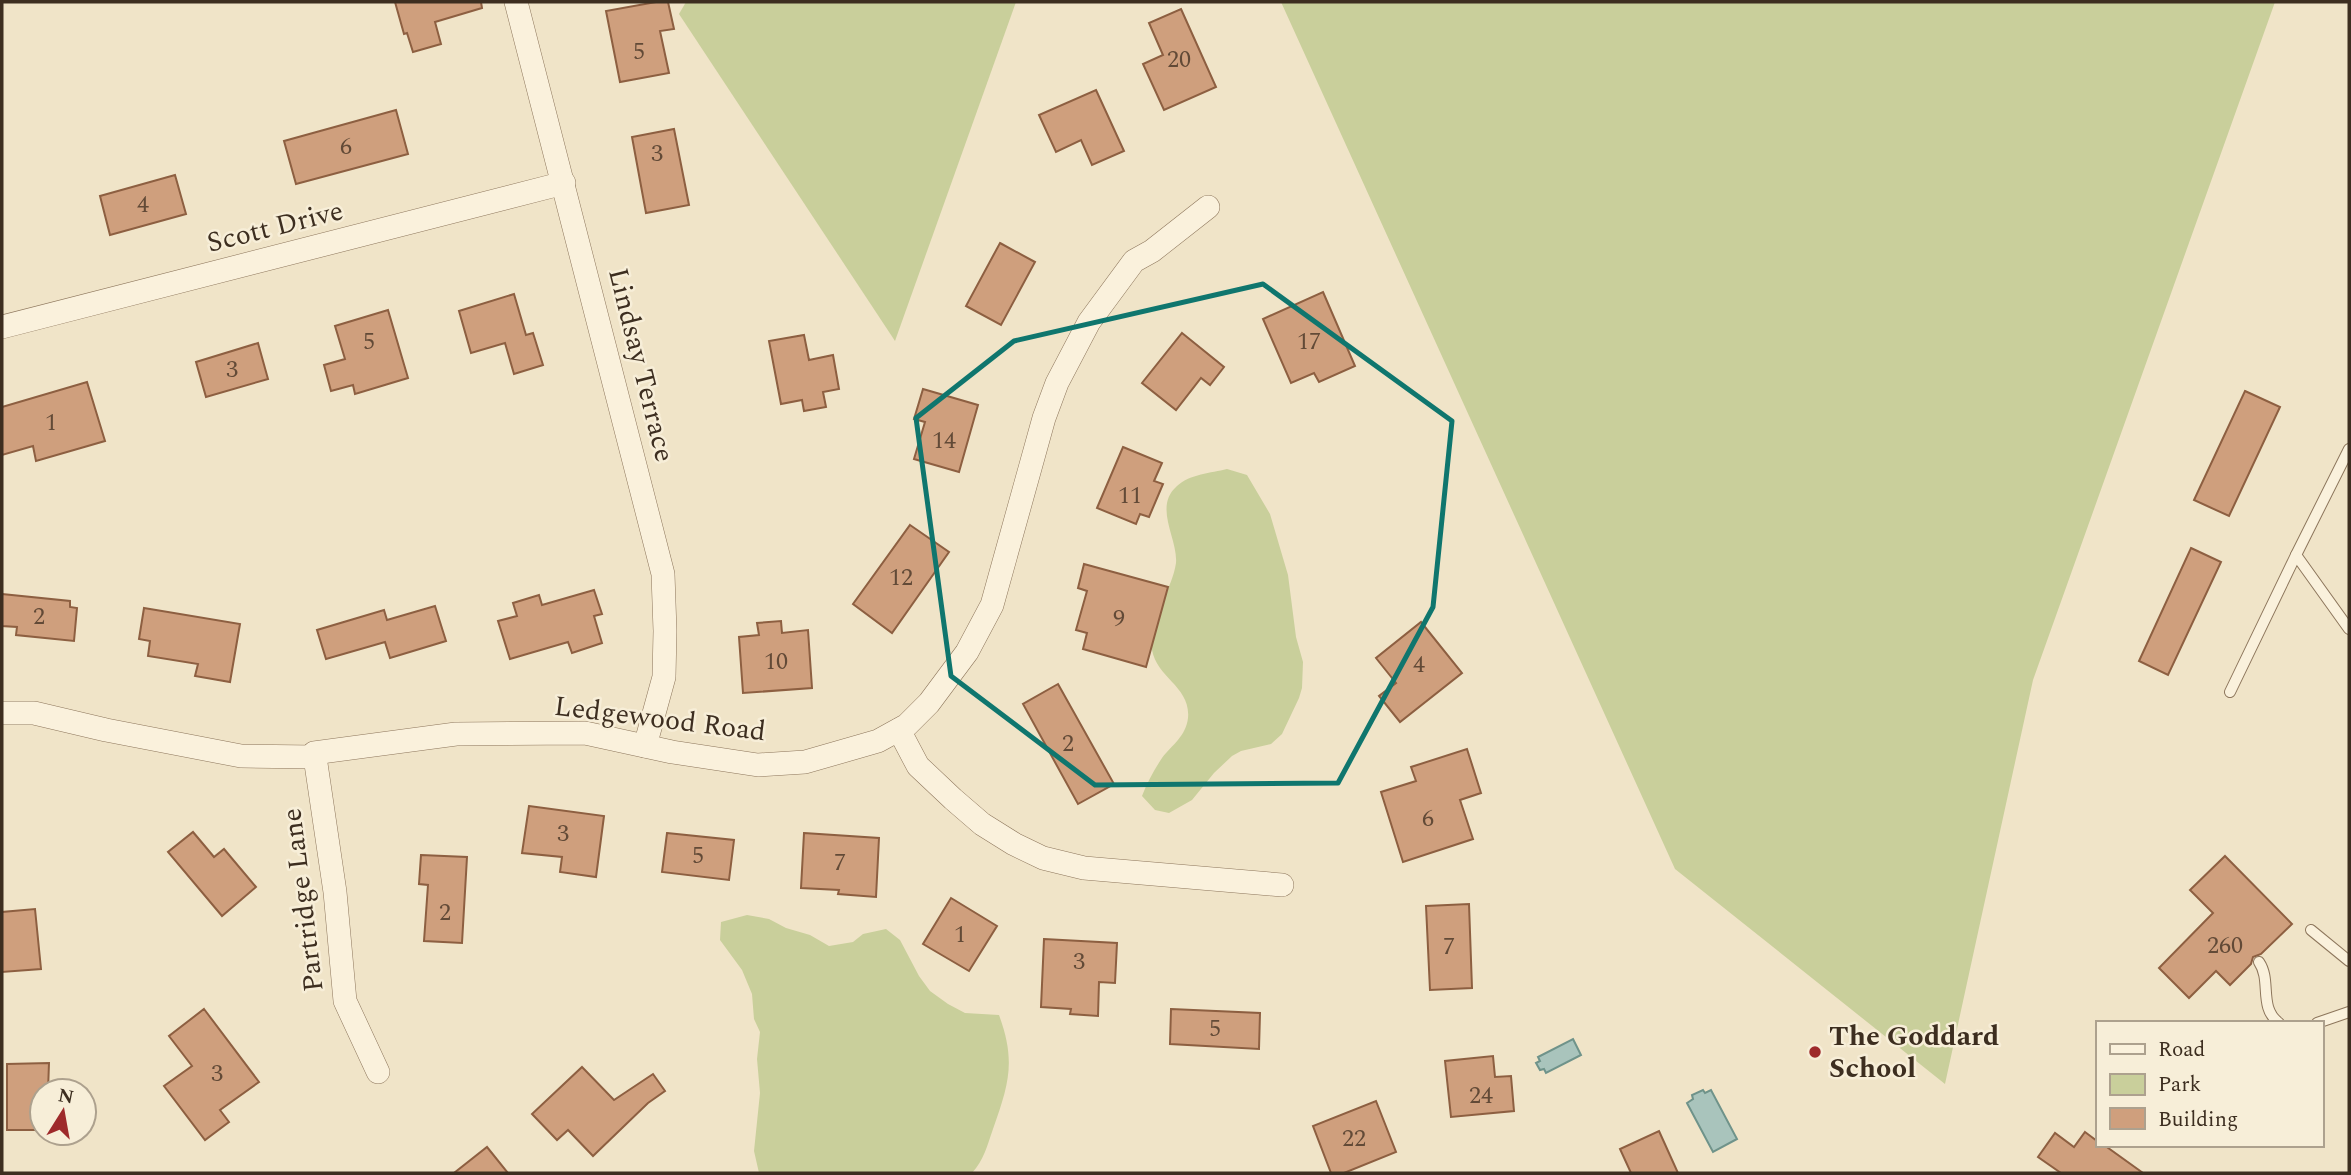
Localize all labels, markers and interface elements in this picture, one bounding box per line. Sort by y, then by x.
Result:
house number: 5 [633,34,645,70]
house number: 20 [1167,42,1191,78]
house number: 6 [340,129,352,165]
house number: 3 [651,136,663,172]
house number: 4 [137,187,149,223]
street label: Scott Drive [202,189,348,265]
street label: Lindsay Terrace [596,263,686,467]
house number: 5 [363,324,375,360]
house number: 17 [1297,324,1321,360]
house number: 3 [226,352,238,388]
house number: 1 [45,405,57,441]
house number: 14 [932,423,956,459]
house number: 11 [1118,478,1142,514]
house number: 12 [889,560,913,596]
house number: 2 [33,599,45,635]
house number: 9 [1113,601,1125,637]
house number: 10 [764,644,788,680]
house number: 4 [1413,647,1425,683]
street label: Ledgewood Road [552,685,768,753]
house number: 2 [1062,726,1074,762]
house number: 6 [1422,801,1434,837]
street label: Partridge Lane [270,806,336,994]
house number: 3 [557,816,569,852]
house number: 5 [692,838,704,874]
house number: 7 [834,845,846,881]
house number: 2 [439,895,451,931]
house number: 1 [954,917,966,953]
house number: 260 [2207,928,2243,964]
house number: 7 [1443,929,1455,965]
house number: 3 [1073,944,1085,980]
house number: 5 [1209,1011,1221,1047]
place label: The Goddard School [1829,1015,1999,1090]
legend [2096,1021,2323,1147]
text: Road [2158,1034,2205,1066]
marker: The Goddard School [1807,1044,1823,1060]
house number: 3 [211,1056,223,1092]
text: Park [2158,1069,2202,1101]
north arrow [28,1077,98,1147]
house number: 24 [1469,1078,1493,1114]
text: N [56,1081,76,1112]
text: Building [2158,1104,2238,1136]
house number: 22 [1342,1121,1366,1157]

